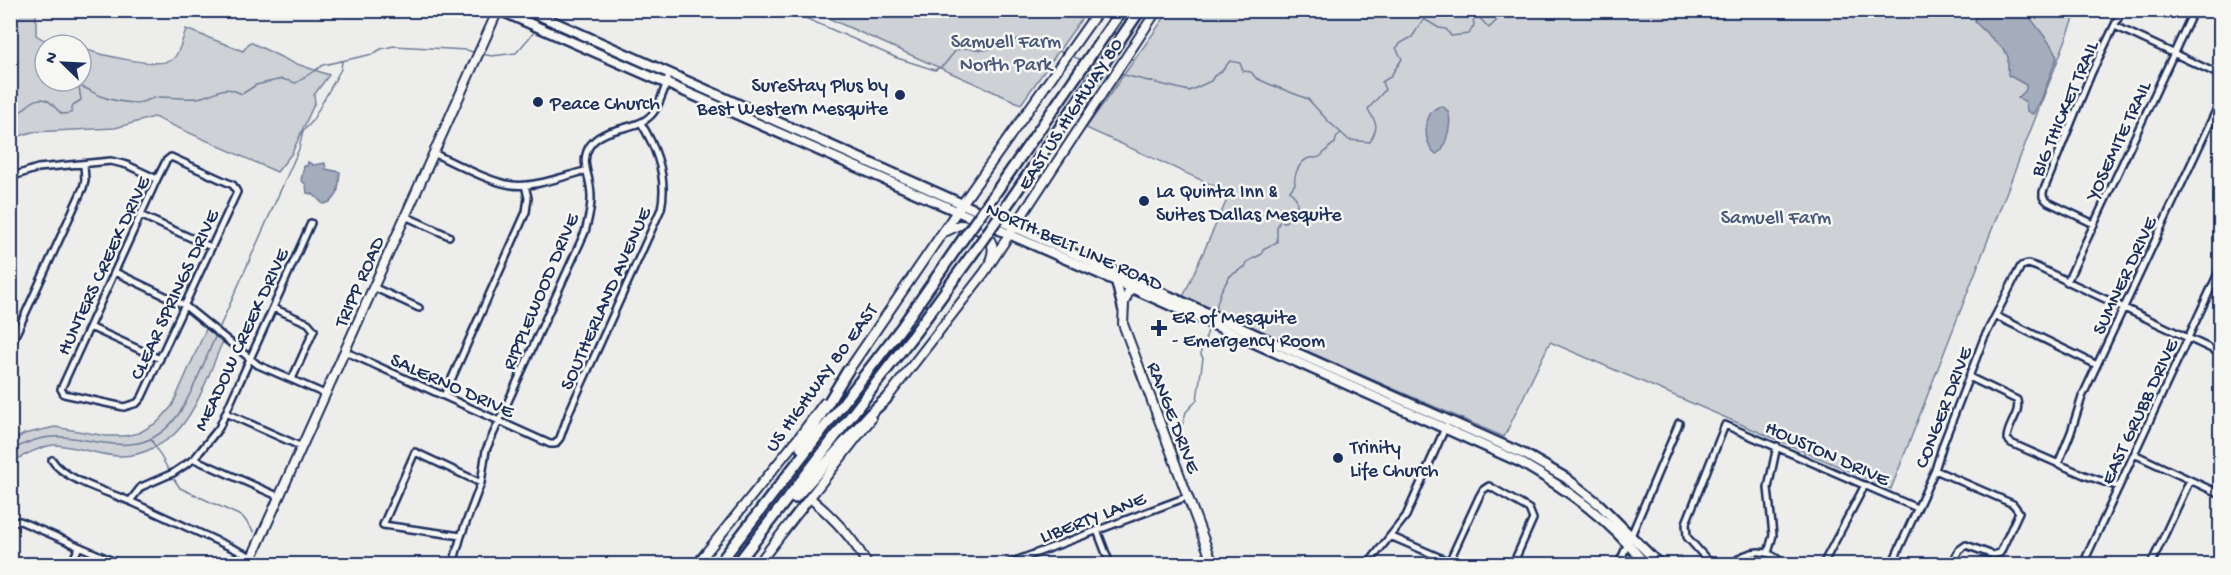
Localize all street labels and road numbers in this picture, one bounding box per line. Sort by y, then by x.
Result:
street label: EAST US HIGHWAY 80 [1014,34,1130,195]
street label: BIG THICKET TRAIL [2027,37,2105,182]
street label: YOSEMITE TRAIL [2082,78,2158,206]
street label: HUNTERS CREEK DRIVE [54,172,157,360]
street label: NORTH BELT LINE ROAD [981,199,1167,298]
street label: SOUTHERLAND AVENUE [557,203,658,394]
street label: CLEAR SPRINGS DRIVE [127,205,226,384]
street label: RIPPLEWOOD DRIVE [499,209,586,374]
street label: SUMNER DRIVE [2089,213,2164,339]
street label: TRIPP ROAD [331,232,392,332]
street label: MEADOW CREEK DRIVE [191,244,296,435]
street label: US HIGHWAY 80 EAST [762,300,885,457]
street label: EAST GRUBB DRIVE [2097,335,2186,489]
street label: CONGER DRIVE [1912,343,1980,472]
street label: SALERNO DRIVE [386,350,518,425]
street label: RANGE DRIVE [1140,359,1204,478]
street label: HOUSTON DRIVE [1761,417,1894,494]
street label: LIBERTY LANE [1037,488,1151,550]

